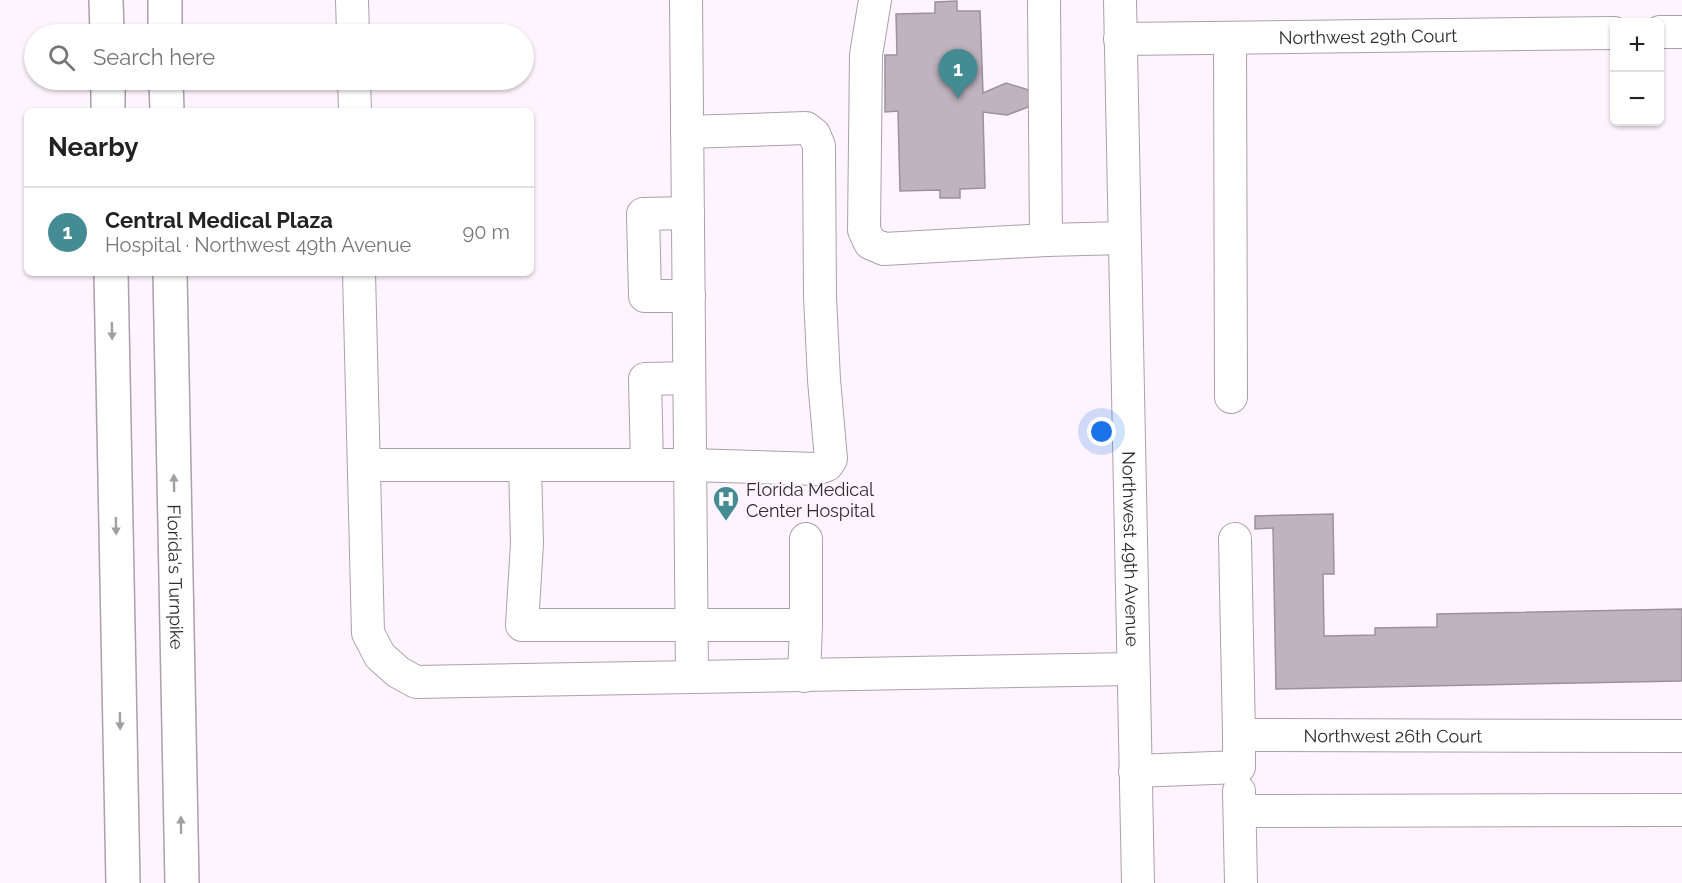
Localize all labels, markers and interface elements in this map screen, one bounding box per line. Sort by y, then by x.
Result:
map controls [1610,18,1664,126]
button: + [1610,18,1664,72]
search box [24,24,534,90]
street label: Northwest 29th Court [1279,24,1457,48]
icon: search [45,41,78,74]
text: Search here [93,44,215,70]
pin: 1 [938,50,978,99]
button: − [1610,72,1664,126]
text: Nearby [48,132,138,162]
text: Central Medical Plaza [105,207,333,233]
text: 1 [63,220,72,244]
text: 90 m [463,220,510,244]
text: Hospital · Northwest 49th Avenue [105,233,411,257]
one-way arrow [108,322,117,341]
your location [1087,417,1116,446]
street label: Northwest 49th Avenue [1119,451,1144,647]
one-way arrow [169,473,179,492]
place label: Florida Medical Center Hospital [746,479,875,521]
hospital icon: Florida Medical Center Hospital [711,484,741,522]
street label: Florida's Turnpike [164,504,188,650]
one-way arrow [111,517,121,536]
one-way arrow [115,712,125,731]
street label: Northwest 26th Court [1303,725,1482,746]
one-way arrow [176,815,186,834]

